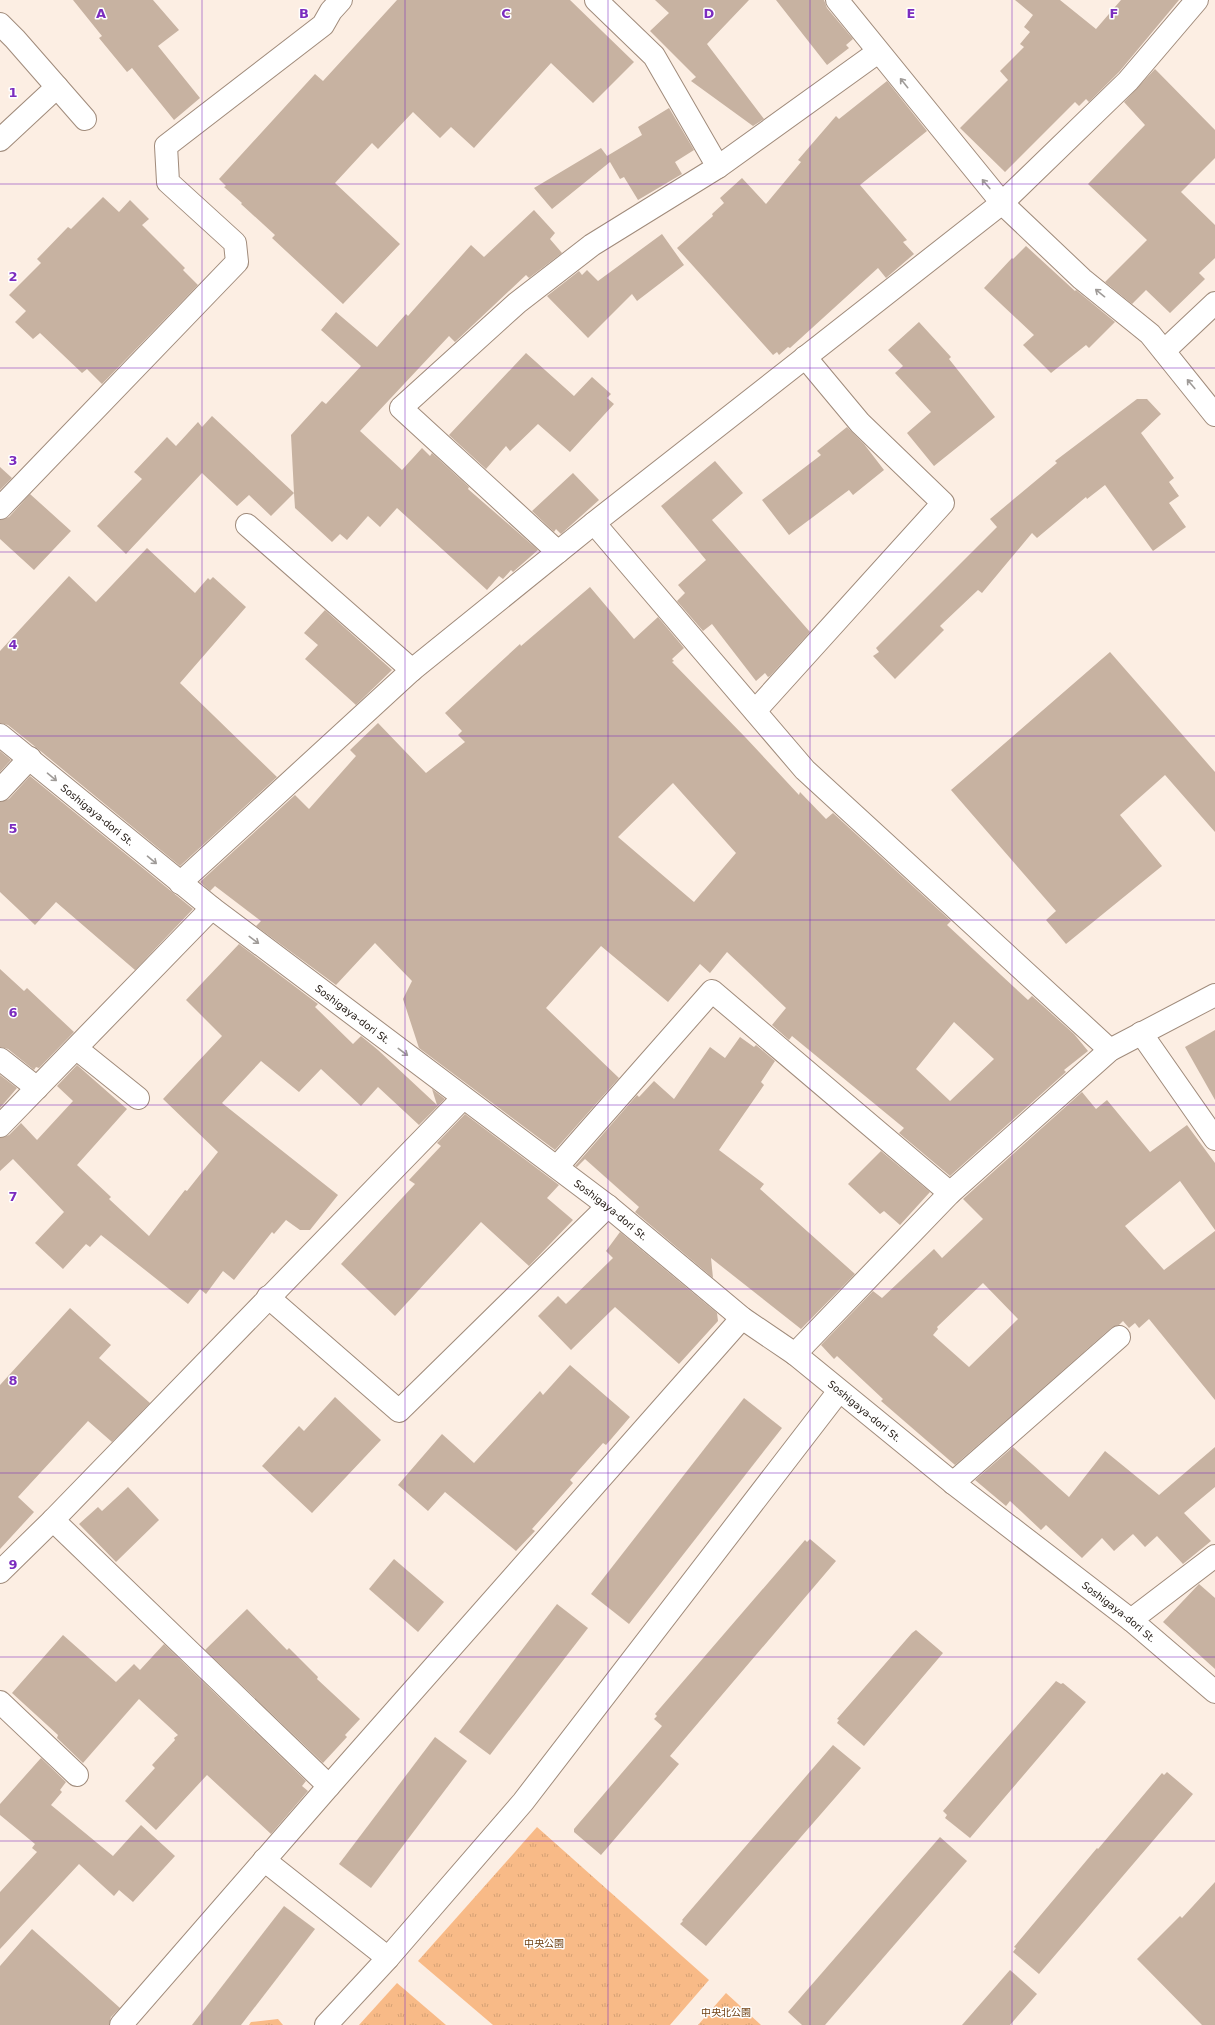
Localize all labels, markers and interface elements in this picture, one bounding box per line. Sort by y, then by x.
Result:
text: A [96,6,106,21]
text: B [299,6,309,21]
text: C [501,6,511,21]
text: D [704,6,715,21]
text: E [907,6,915,21]
text: F [1110,6,1118,21]
one-way arrow [899,77,908,88]
text: 1 [8,85,18,100]
one-way arrow [981,178,990,189]
text: 2 [8,269,18,284]
one-way arrow [1094,288,1105,297]
one-way arrow [1187,379,1196,390]
text: 3 [8,453,18,468]
text: 4 [8,637,18,652]
one-way arrow [47,772,58,781]
street label: Soshigaya-dori St. [59,782,136,848]
text: 5 [8,821,18,836]
one-way arrow [147,855,158,864]
one-way arrow [249,936,260,945]
street label: Soshigaya-dori St. [313,982,393,1046]
text: 6 [8,1005,18,1020]
one-way arrow [397,1048,408,1056]
street label: Soshigaya-dori St. [572,1177,650,1242]
text: 7 [8,1189,18,1204]
text: 8 [8,1373,18,1388]
street label: Soshigaya-dori St. [826,1378,904,1444]
text: 9 [8,1557,18,1572]
street label: Soshigaya-dori St. [1080,1579,1158,1644]
park label: 中央公園 [524,1938,564,1949]
park label: 中央北公園 [701,2007,751,2018]

